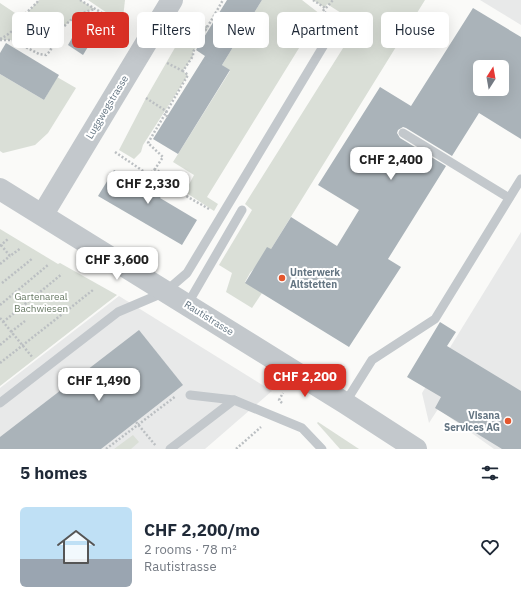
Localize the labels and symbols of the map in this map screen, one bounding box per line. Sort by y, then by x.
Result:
north arrow [473,60,509,96]
street label: Luggwegstrasse [83,72,131,141]
pin: CHF 2,400 [345,147,437,181]
pin: CHF 2,330 [102,171,194,205]
pin: CHF 3,600 [71,247,163,281]
place label: Unterwerk Altstetten [290,266,340,291]
marker: Unterwerk Altstetten [277,273,287,283]
park label: Gartenareal Bachwiesen [14,290,68,315]
street label: Rautistrasse [182,298,237,339]
pin: CHF 2,200 [259,364,351,398]
pin: CHF 1,490 [53,368,145,402]
place label: Visana Services AG [444,409,500,434]
marker: Visana Services AG [503,416,513,426]

